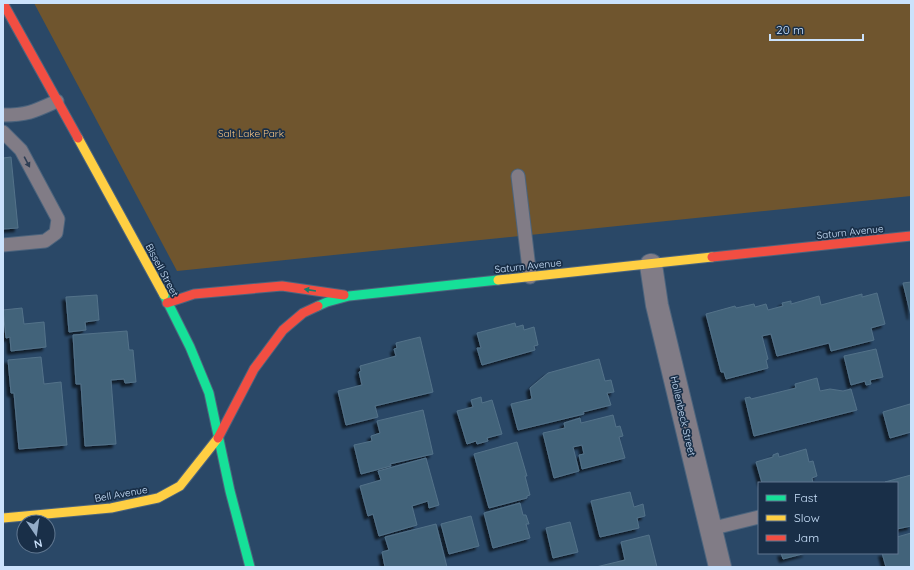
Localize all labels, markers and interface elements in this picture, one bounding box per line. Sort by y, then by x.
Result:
scale bar [770,16,863,42]
text: 20 m [776,22,804,37]
park label: Salt Lake Park [218,127,284,140]
one-way arrow [24,156,31,168]
street label: Saturn Avenue [816,222,884,242]
street label: Bissell Street [143,241,182,299]
street label: Saturn Avenue [494,256,562,276]
one-way arrow [304,287,316,293]
street label: Hollenbeck Street [668,375,699,458]
legend [758,482,898,554]
street label: Bell Avenue [93,483,149,505]
text: Fast [794,490,818,505]
text: Slow [794,510,820,525]
north arrow [16,514,56,554]
text: Jam [794,530,819,545]
text: N [33,536,44,551]

